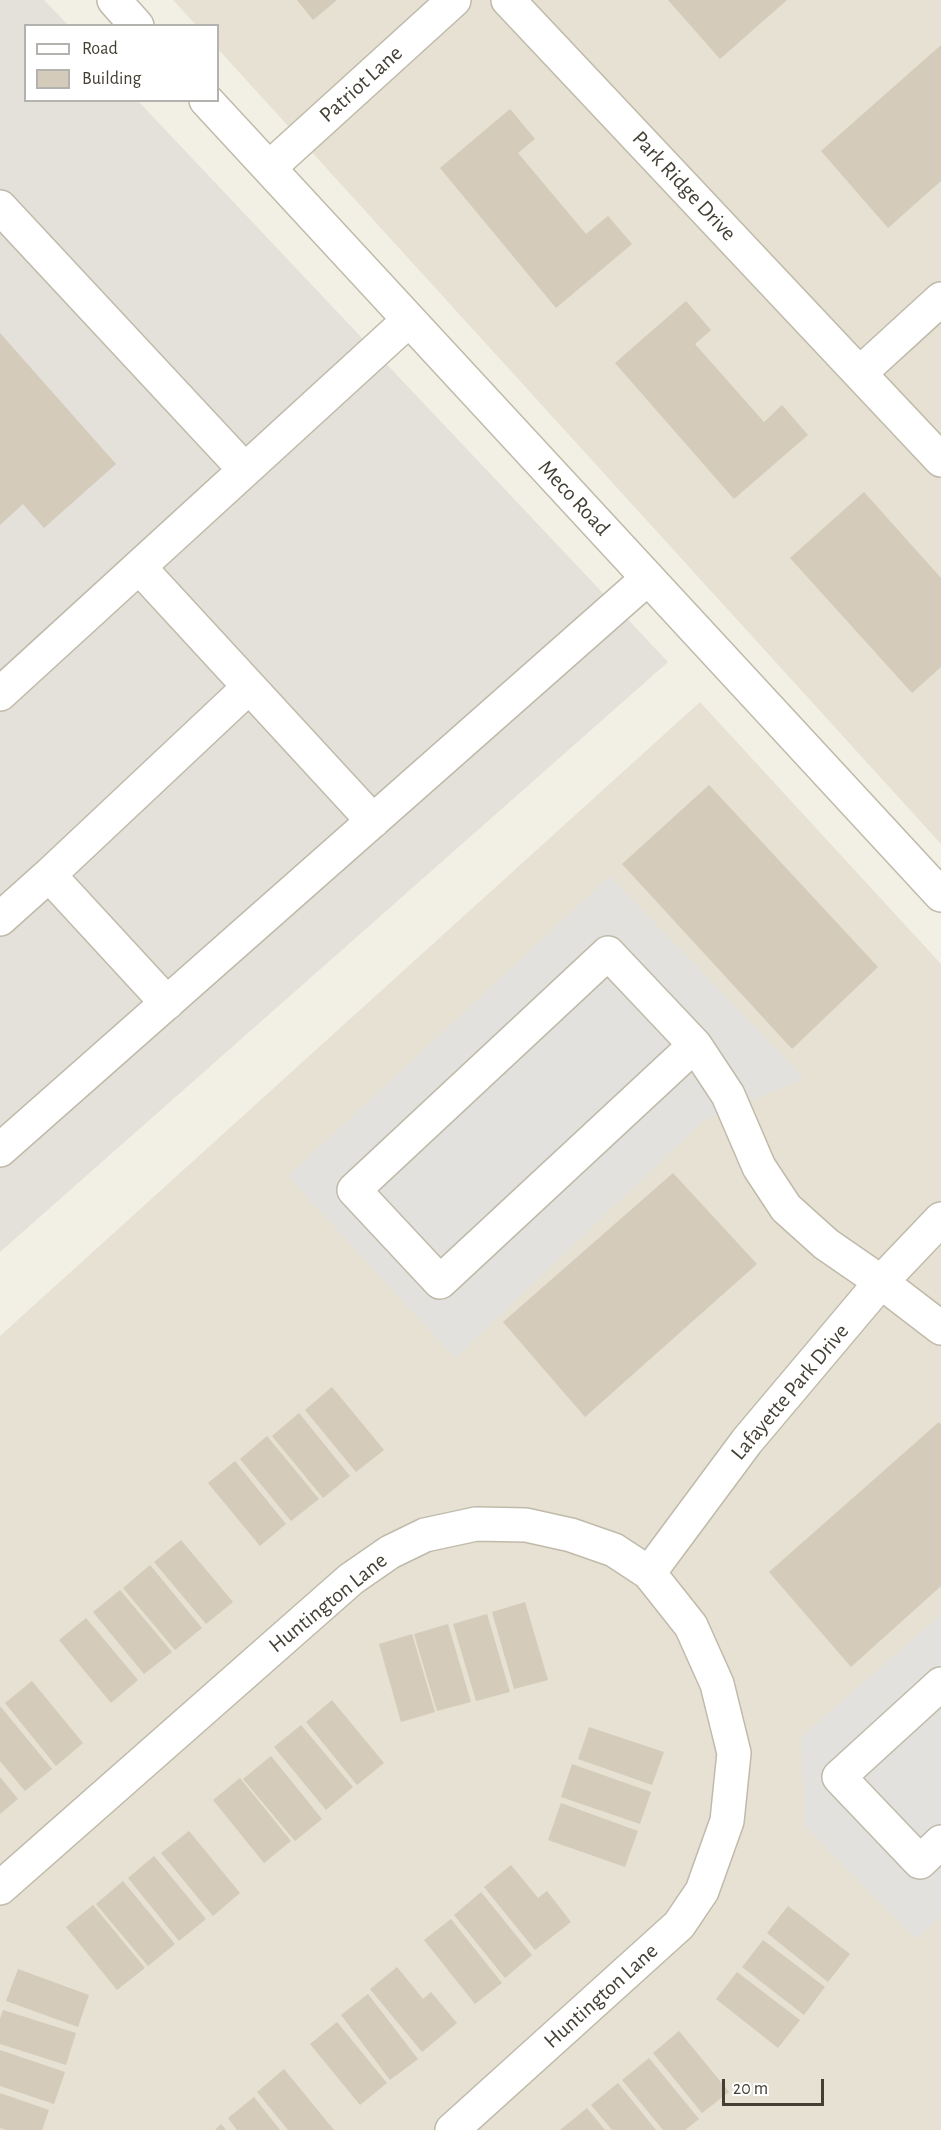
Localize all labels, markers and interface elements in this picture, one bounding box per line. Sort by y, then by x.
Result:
legend [24,24,219,102]
text: Road [82,40,118,58]
street label: Patriot Lane [314,40,408,128]
text: Building [82,70,141,88]
street label: Park Ridge Drive [626,126,742,246]
street label: Meco Road [532,455,616,541]
street label: Lafayette Park Drive [725,1319,855,1465]
street label: Huntington Lane [264,1547,392,1659]
street label: Huntington Lane [538,1938,664,2054]
scale bar [725,2067,827,2105]
text: 20 m [733,2080,768,2098]

